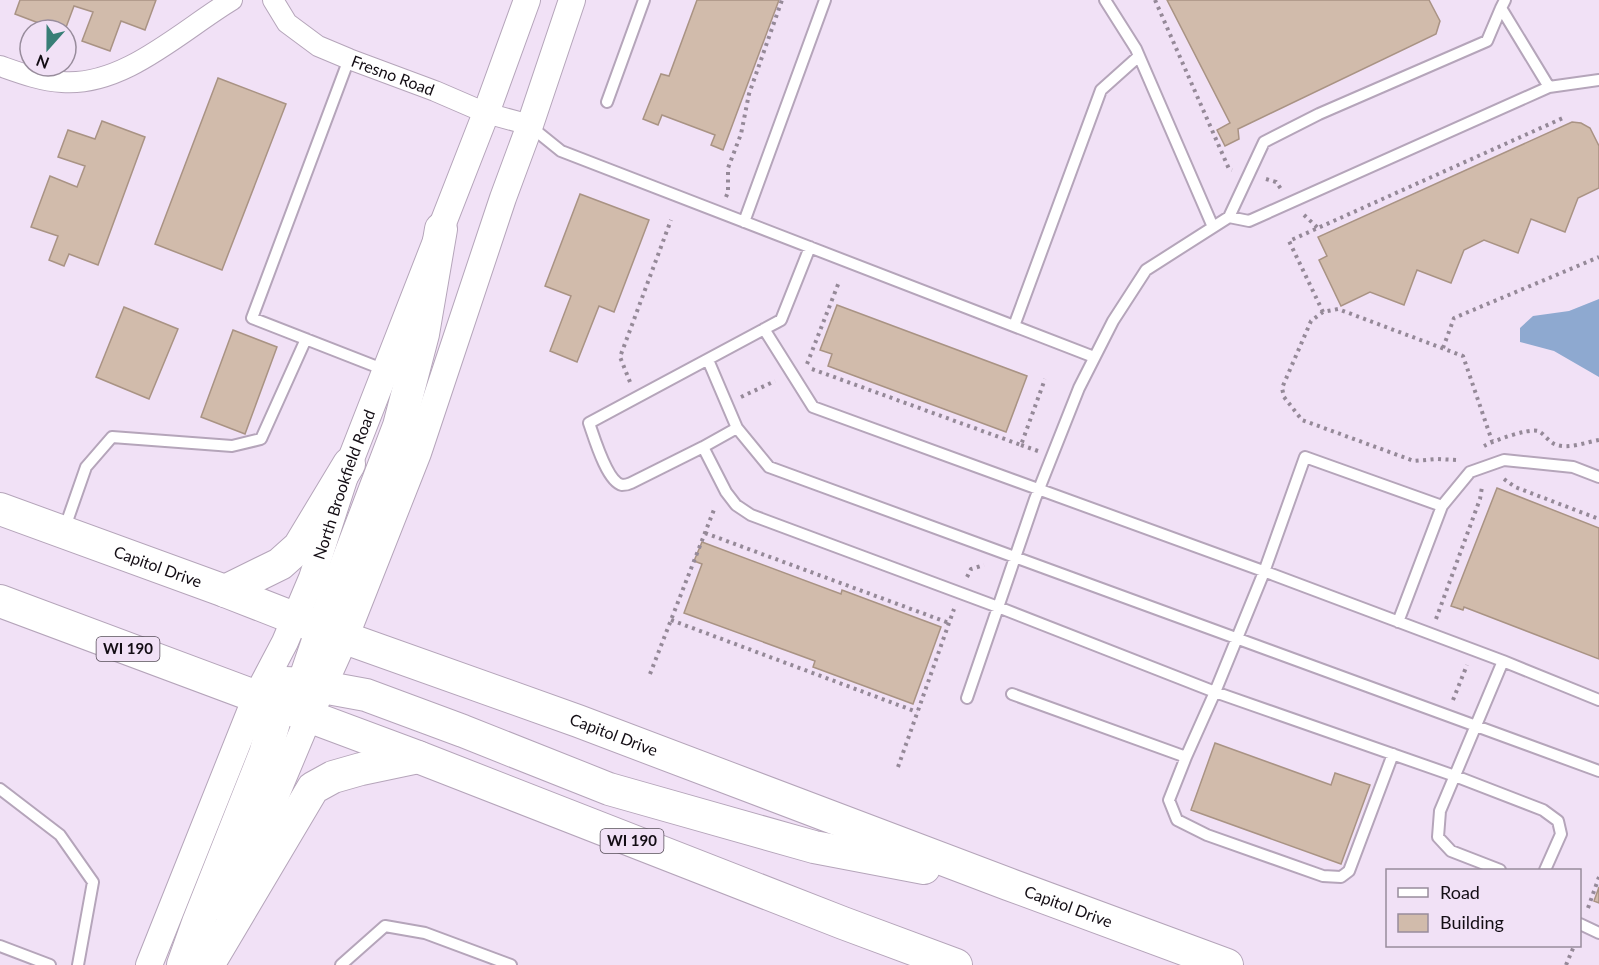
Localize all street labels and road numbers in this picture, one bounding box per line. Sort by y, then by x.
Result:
street label: Fresno Road [349,51,437,99]
street label: North Brookfield Road [309,407,378,562]
street label: Capitol Drive [111,541,205,591]
road number: WI 190 [96,637,160,661]
street label: Capitol Drive [568,709,661,759]
road number: WI 190 [600,829,664,853]
street label: Capitol Drive [1022,881,1115,931]

